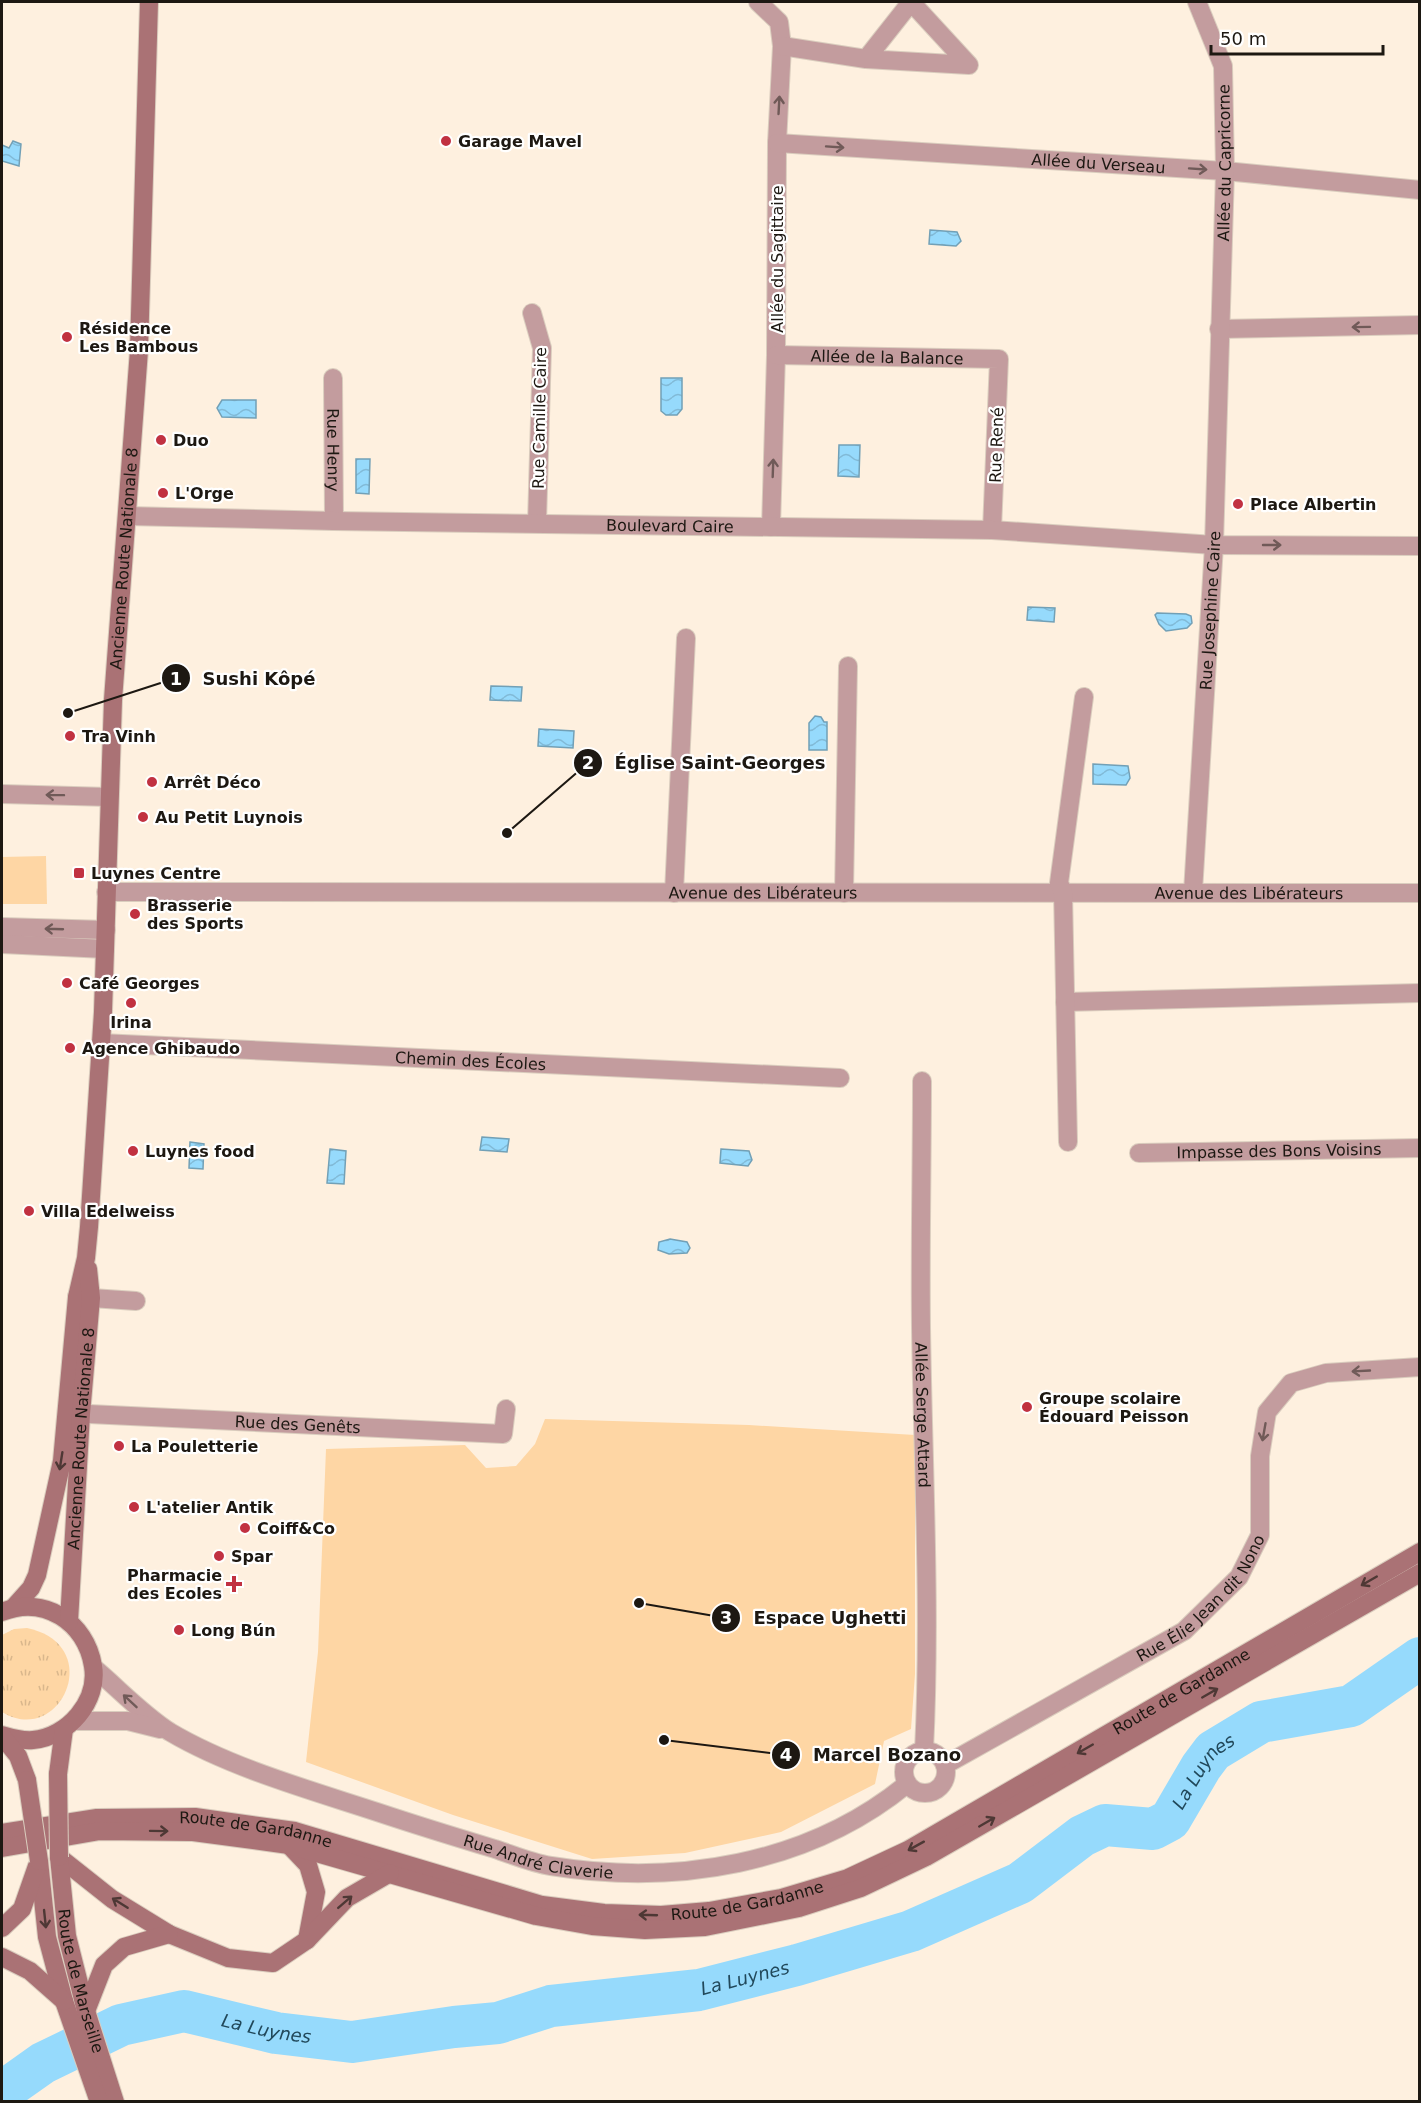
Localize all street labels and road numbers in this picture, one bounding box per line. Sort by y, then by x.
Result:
street label: Allée du Capricorne [1214,84,1235,242]
street label: Allée du Verseau [1031,150,1166,177]
street label: Allée du Sagittaire [768,185,787,333]
street label: Rue Camille Caire [529,347,550,489]
street label: Allée de la Balance [810,347,964,368]
street label: Rue René [986,407,1007,483]
street label: Rue Henry [323,408,343,492]
street label: Ancienne Route Nationale 8 [106,447,142,670]
street label: Boulevard Caire [606,516,734,536]
street label: Rue Josephine Caire [1196,531,1224,691]
street label: Avenue des Libérateurs [669,883,857,903]
street label: Avenue des Libérateurs [1155,884,1343,903]
street label: Chemin des Écoles [395,1048,547,1074]
street label: Impasse des Bons Voisins [1176,1140,1382,1162]
street label: Ancienne Route Nationale 8 [64,1326,98,1550]
street label: Allée Serge Attard [911,1342,934,1488]
street label: Rue des Genêts [234,1412,361,1437]
street label: Rue Élie Jean dit Nono [1133,1532,1269,1666]
street label: Route de Gardanne [1109,1644,1253,1739]
street label: Route de Gardanne [179,1808,334,1852]
street label: Rue André Claverie [461,1831,614,1882]
street label: Route de Gardanne [670,1877,826,1924]
street label: Route de Marseille [54,1908,108,2055]

